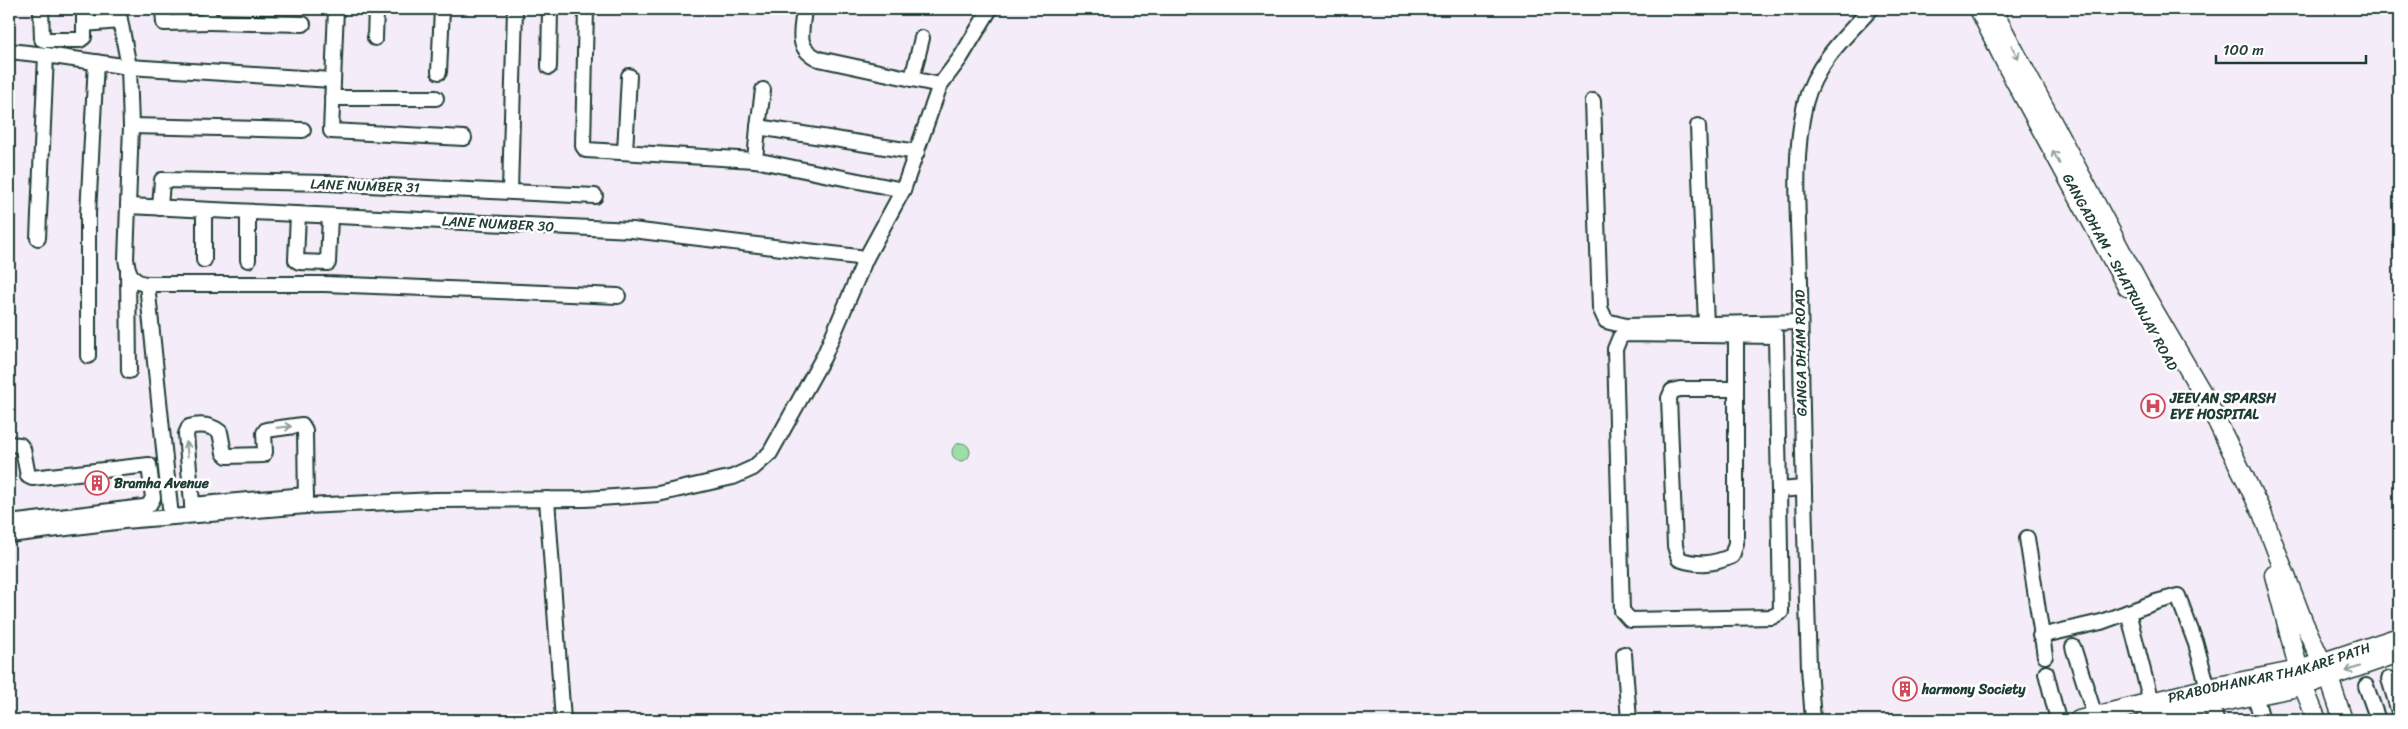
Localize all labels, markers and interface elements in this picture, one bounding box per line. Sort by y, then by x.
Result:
scale bar [2216,32,2366,64]
text: 100 m [2223,37,2264,63]
one-way arrow [2010,44,2020,59]
one-way arrow [2051,150,2060,165]
street label: GANGADHAM - SHATRUNJAY ROAD [2055,169,2185,376]
street label: LANE NUMBER 31 [310,172,420,200]
street label: LANE NUMBER 30 [441,209,555,239]
street label: GANGA DHAM ROAD [1787,289,1815,417]
place label: JEEVAN SPARSH EYE HOSPITAL [2169,386,2277,427]
hospital icon: JEEVAN SPARSH EYE HOSPITAL [2140,393,2166,419]
one-way arrow [276,422,292,431]
one-way arrow [183,442,192,458]
building icon: Bramha Avenue [84,470,110,496]
place label: Bramha Avenue [114,471,210,496]
street label: PRABODHANKAR THAKARE PATH [2165,635,2374,710]
one-way arrow [2346,665,2361,674]
building icon: harmony Society [1892,676,1918,702]
place label: harmony Society [1921,677,2026,702]

